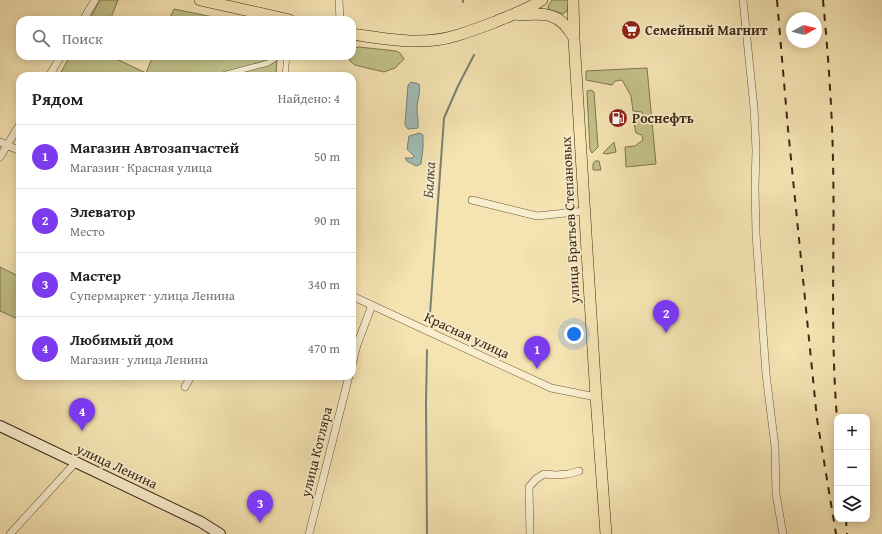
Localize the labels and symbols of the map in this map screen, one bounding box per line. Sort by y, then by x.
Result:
north arrow [786,12,822,48]
supermarket icon: Семейный Магнит [620,19,642,41]
place label: Семейный Магнит [645,20,768,40]
fuel station icon: Роснефть [607,107,629,129]
place label: Роснефть [632,108,694,128]
street label: улица Братьев Степановых [556,135,584,305]
water label: Балка [417,161,440,199]
pin: 2 [653,300,679,333]
street label: Красная улица [421,307,513,364]
your location [564,324,584,344]
pin: 1 [524,336,550,369]
pin: 4 [69,398,95,431]
street label: улица Котляра [295,404,337,500]
street label: улица Ленина [72,438,161,494]
pin: 3 [247,490,273,523]

